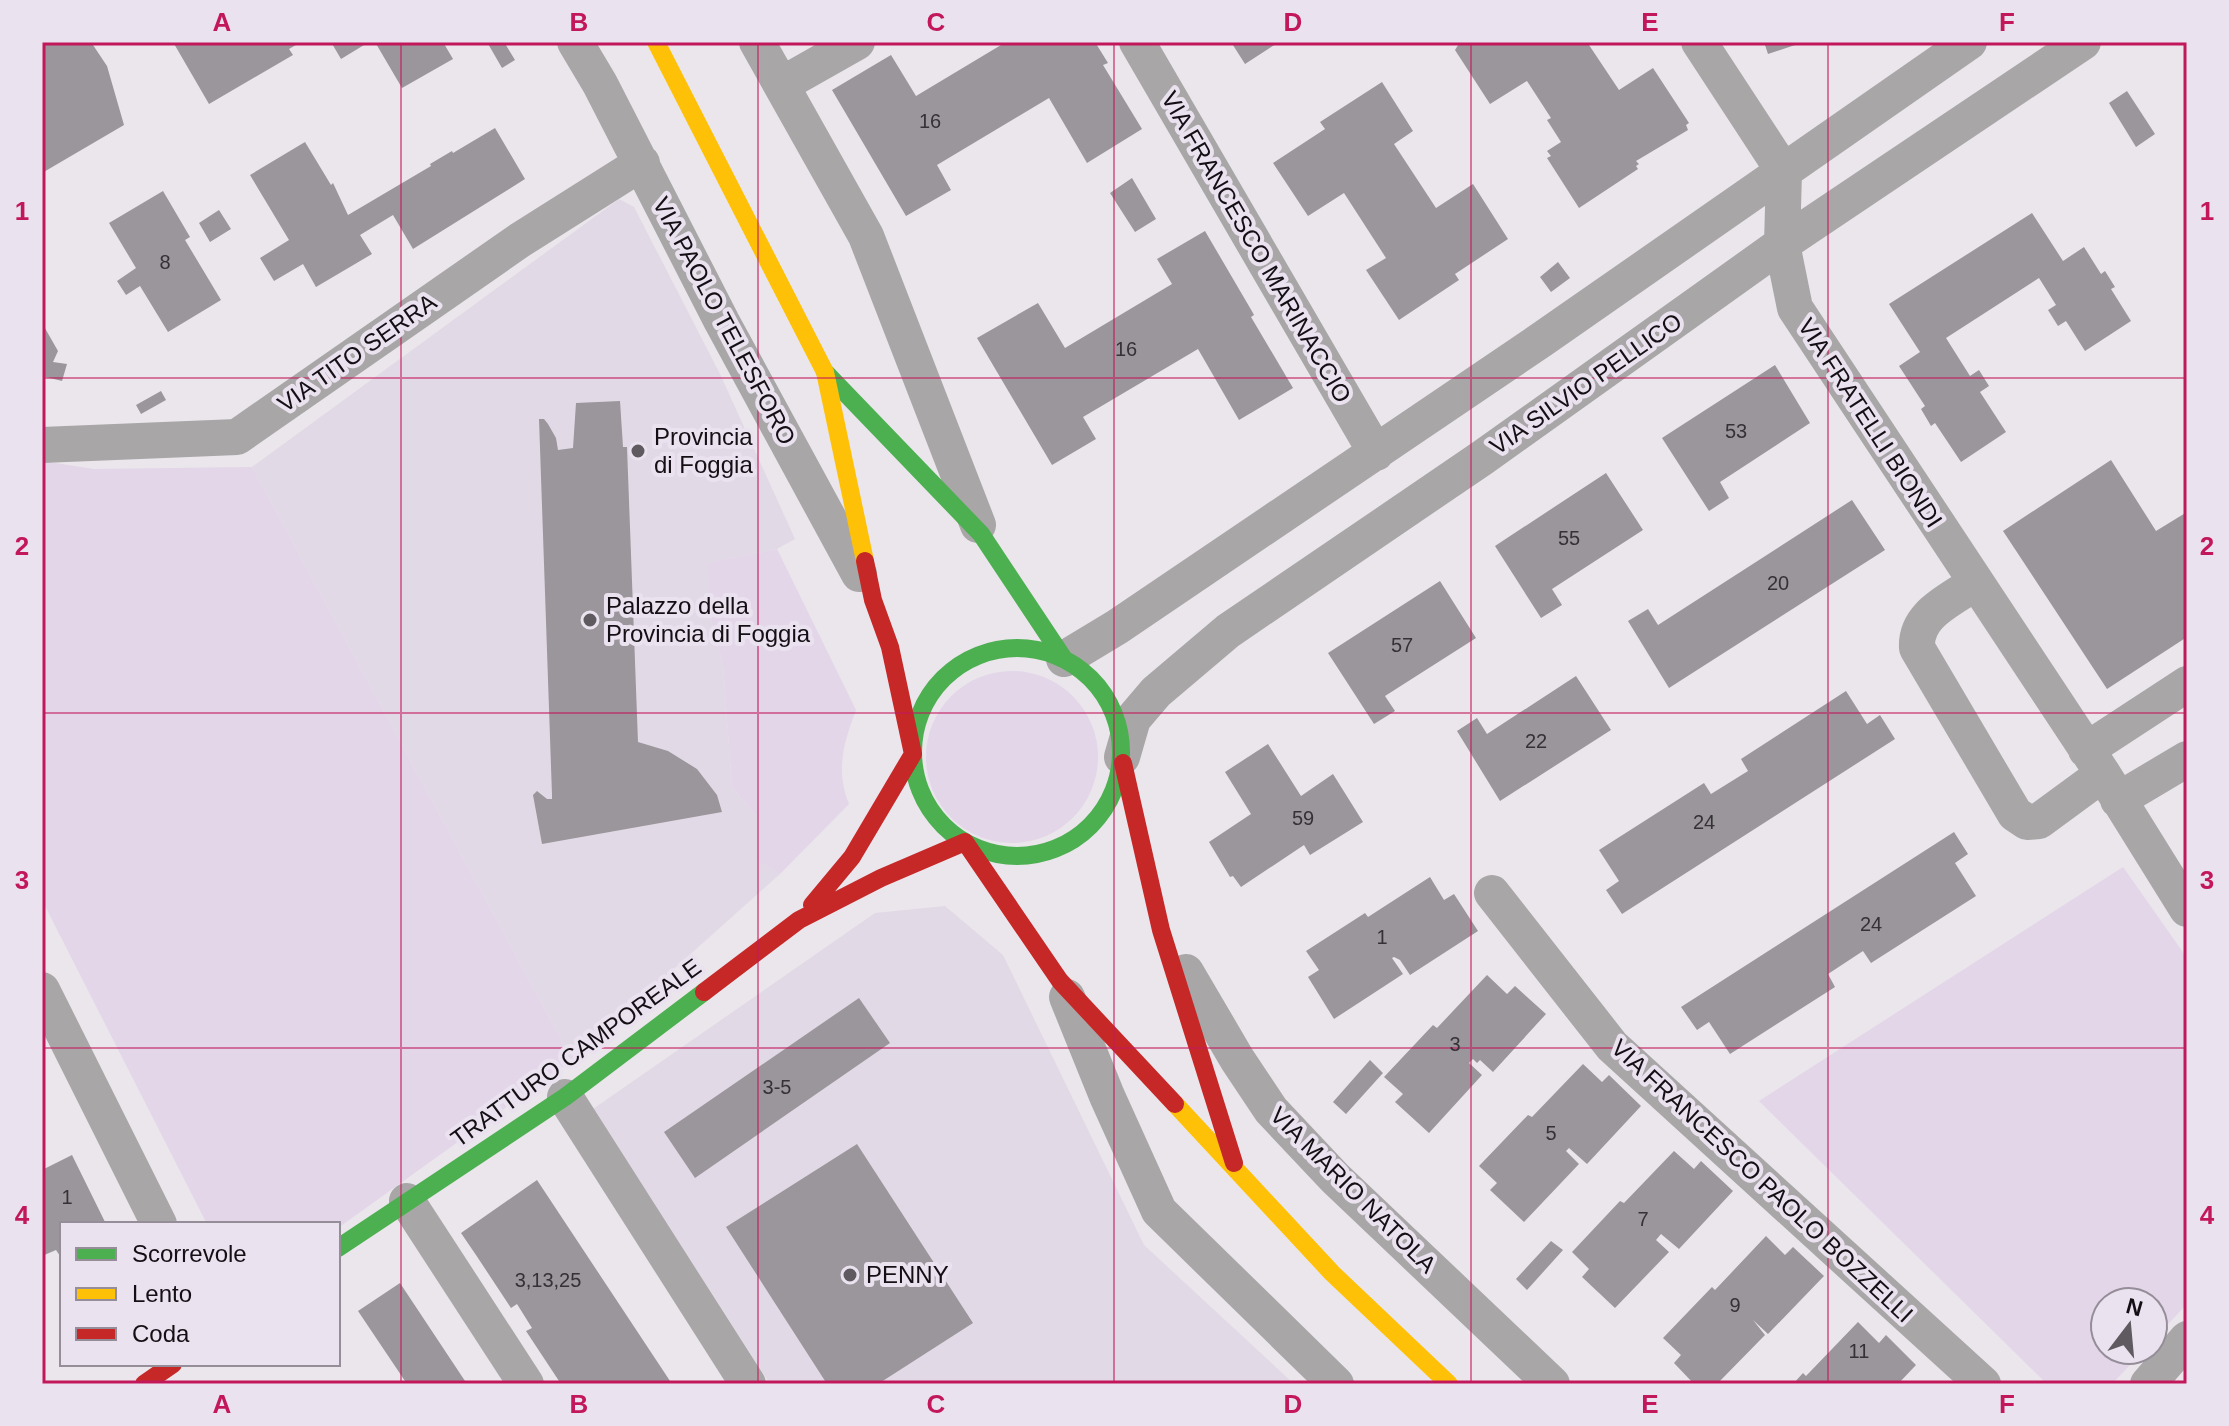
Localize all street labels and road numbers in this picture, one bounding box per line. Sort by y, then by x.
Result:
street label: VIA FRANCESCO MARINACCIO [1156,86,1357,407]
street label: VIA PAOLO TELESFORO [648,192,801,449]
street label: VIA TITO SERRA [272,288,441,417]
street label: VIA SILVIO PELLICO [1485,307,1687,460]
street label: VIA FRATELLI BIONDI [1793,313,1948,532]
street label: TRATTURO CAMPOREALE [446,953,706,1152]
street label: VIA FRANCESCO PAOLO BOZZELLI [1606,1034,1919,1328]
street label: VIA MARIO NATOLA [1265,1101,1442,1278]

